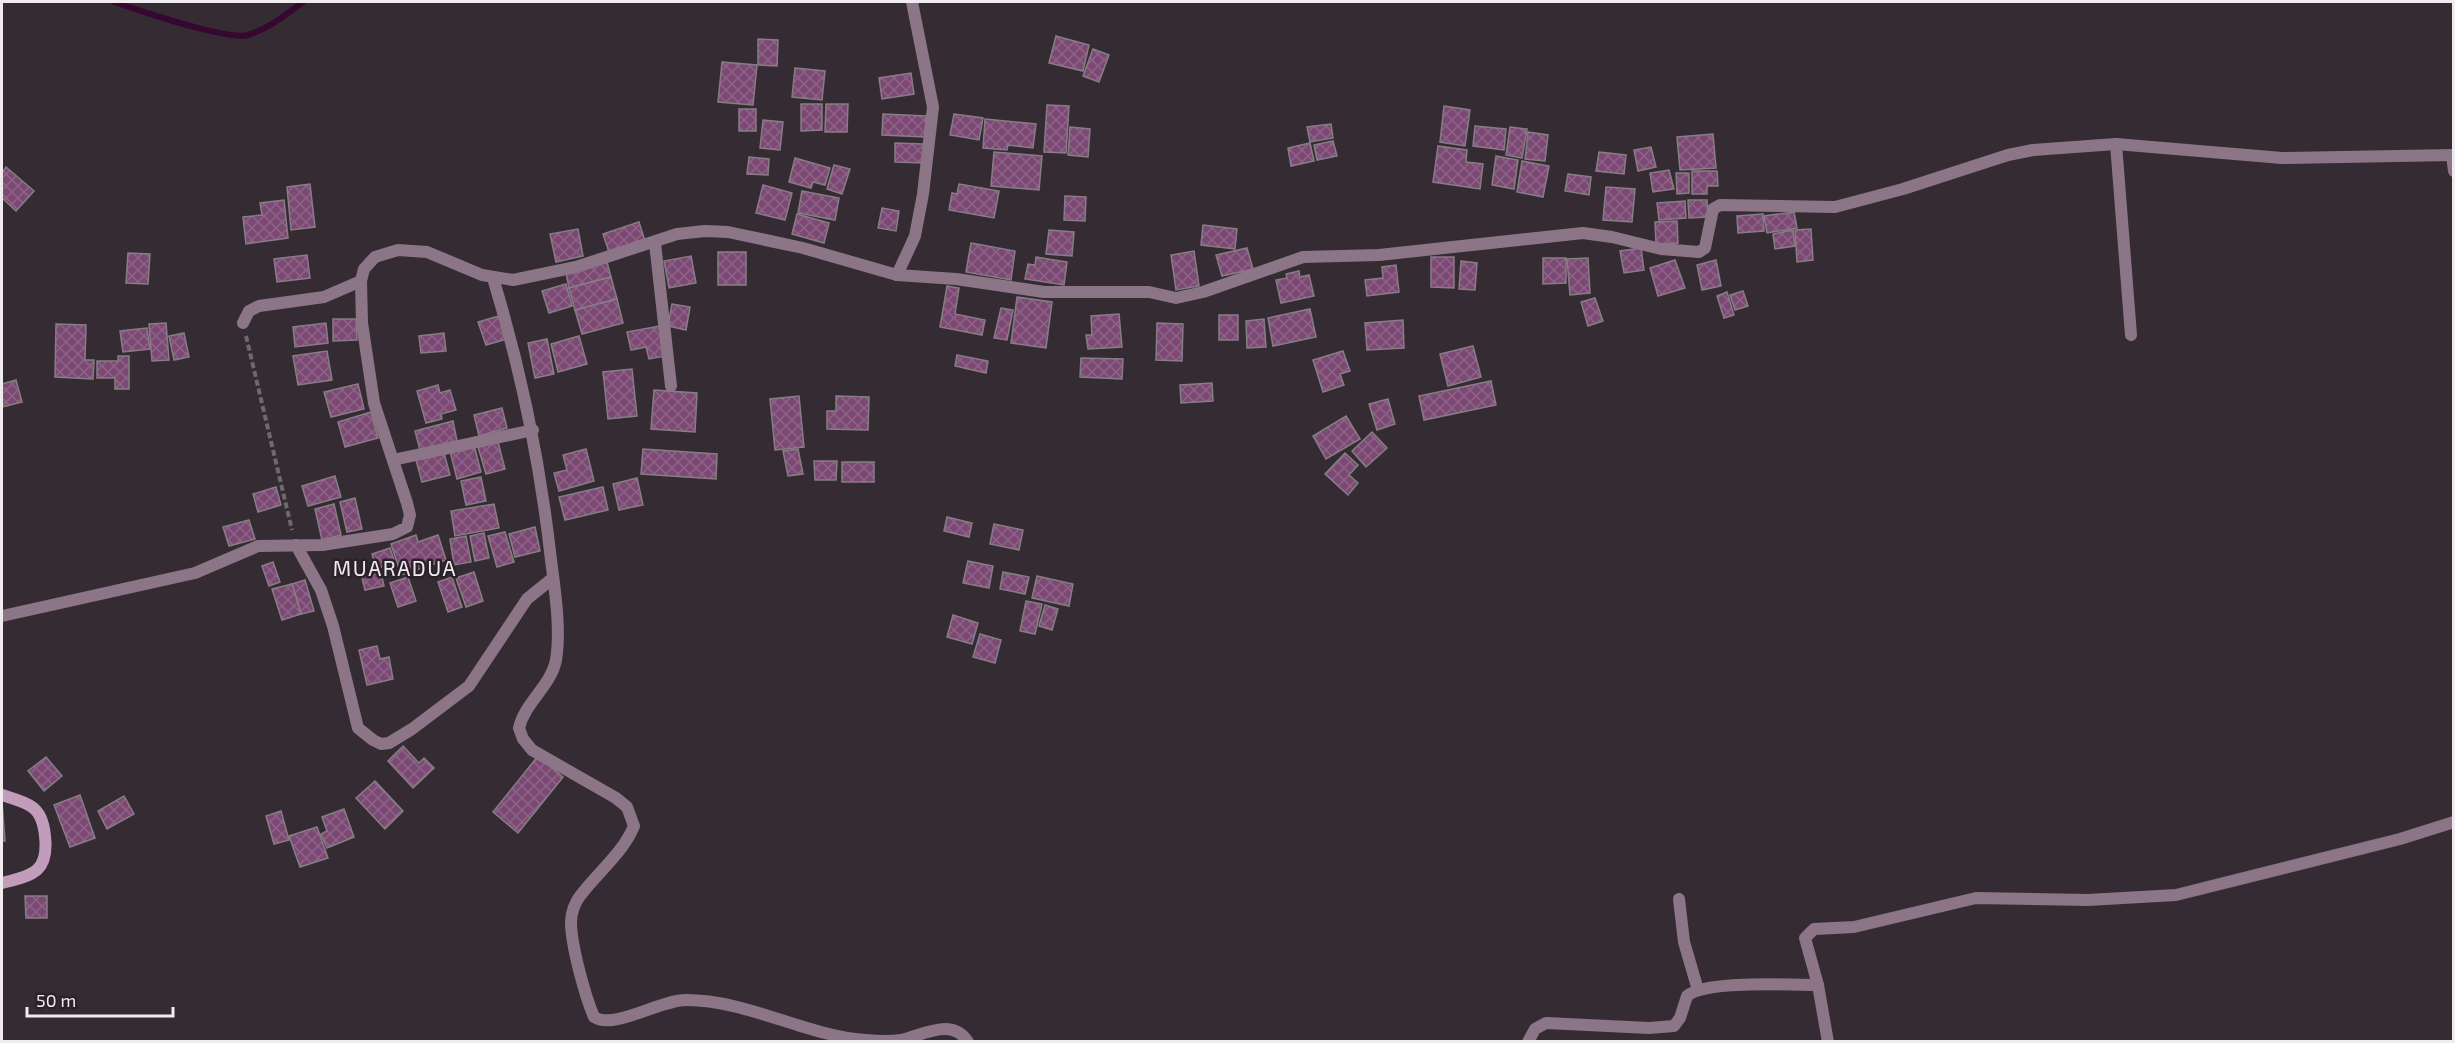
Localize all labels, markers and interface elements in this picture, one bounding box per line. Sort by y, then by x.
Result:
district label: MUARADUA [333,555,457,580]
scale bar [27,980,172,1018]
text: 50 m [36,989,76,1011]

